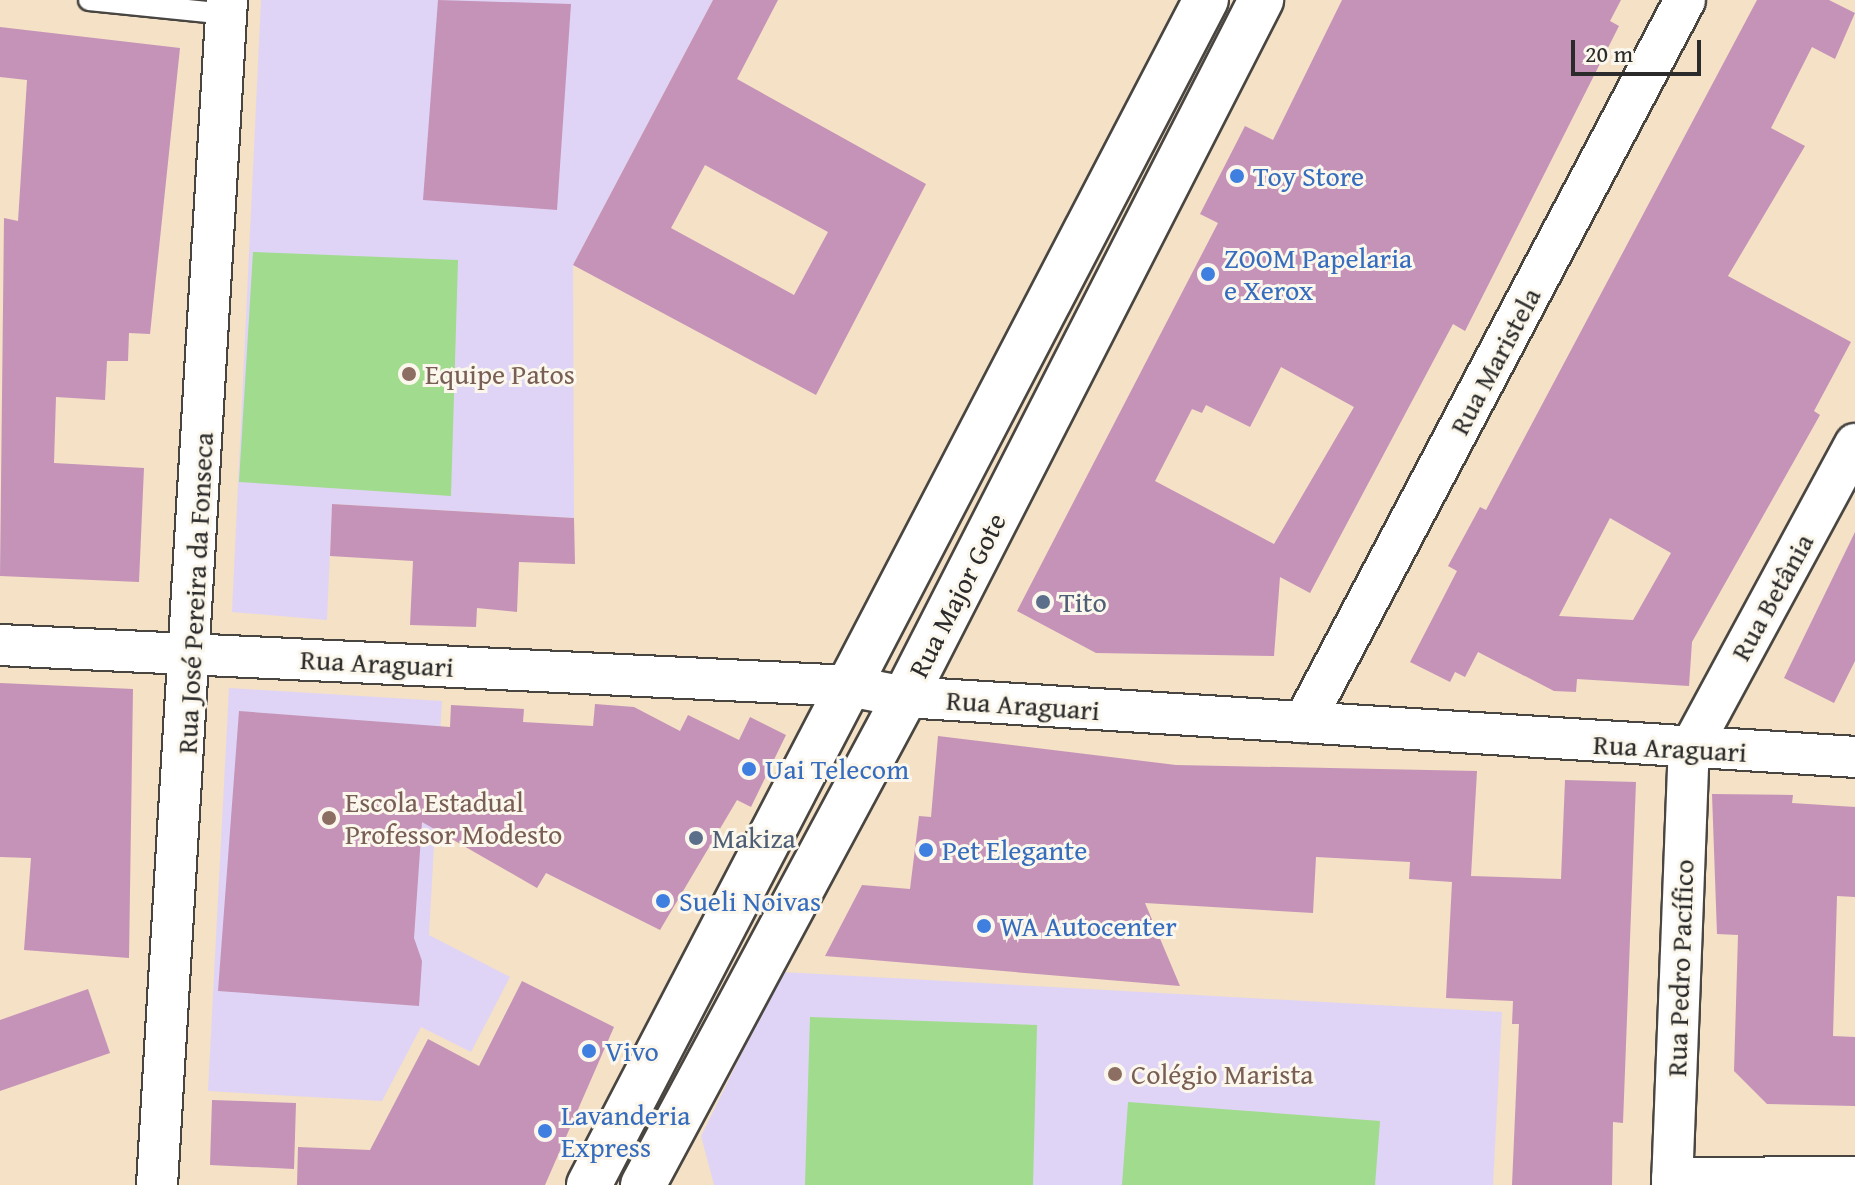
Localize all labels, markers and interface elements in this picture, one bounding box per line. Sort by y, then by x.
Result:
scale bar [1575,24,1705,74]
text: 20 m [1585,36,1633,71]
place label: Toy Store [1253,159,1364,193]
marker: Toy Store [1228,167,1246,185]
place label: ZOOM Papelaria e Xerox [1224,241,1412,307]
marker: ZOOM Papelaria e Xerox [1199,265,1217,283]
street label: Rua Maristela [1442,282,1548,440]
place label: Equipe Patos [425,357,575,391]
marker: Equipe Patos [400,365,418,383]
street label: Rua José Pereira da Fonseca [170,431,220,755]
street label: Rua Major Gote [901,507,1013,683]
street label: Rua Betânia [1723,528,1821,666]
place label: Tito [1059,585,1107,619]
marker: Tito [1034,593,1052,611]
street label: Rua Araguari [299,642,455,684]
street label: Rua Araguari [945,683,1101,727]
street label: Rua Araguari [1592,727,1748,769]
place label: Uai Telecom [765,752,909,786]
marker: Uai Telecom [740,760,758,778]
place label: Escola Estadual Professor Modesto [345,785,562,851]
marker: Escola Estadual Professor Modesto [320,809,338,827]
place label: Makiza [712,821,796,855]
marker: Makiza [687,829,705,847]
place label: Pet Elegante [942,833,1087,867]
marker: Pet Elegante [917,841,935,859]
street label: Rua Pedro Pacífico [1659,859,1701,1077]
place label: Sueli Noivas [679,884,821,918]
marker: Sueli Noivas [654,892,672,910]
place label: WA Autocenter [1000,909,1177,943]
marker: WA Autocenter [975,917,993,935]
place label: Vivo [605,1034,659,1068]
marker: Vivo [580,1042,598,1060]
place label: Colégio Marista [1131,1057,1314,1091]
marker: Colégio Marista [1106,1065,1124,1083]
place label: Lavanderia Express [561,1098,691,1164]
marker: Lavanderia Express [536,1122,554,1140]

